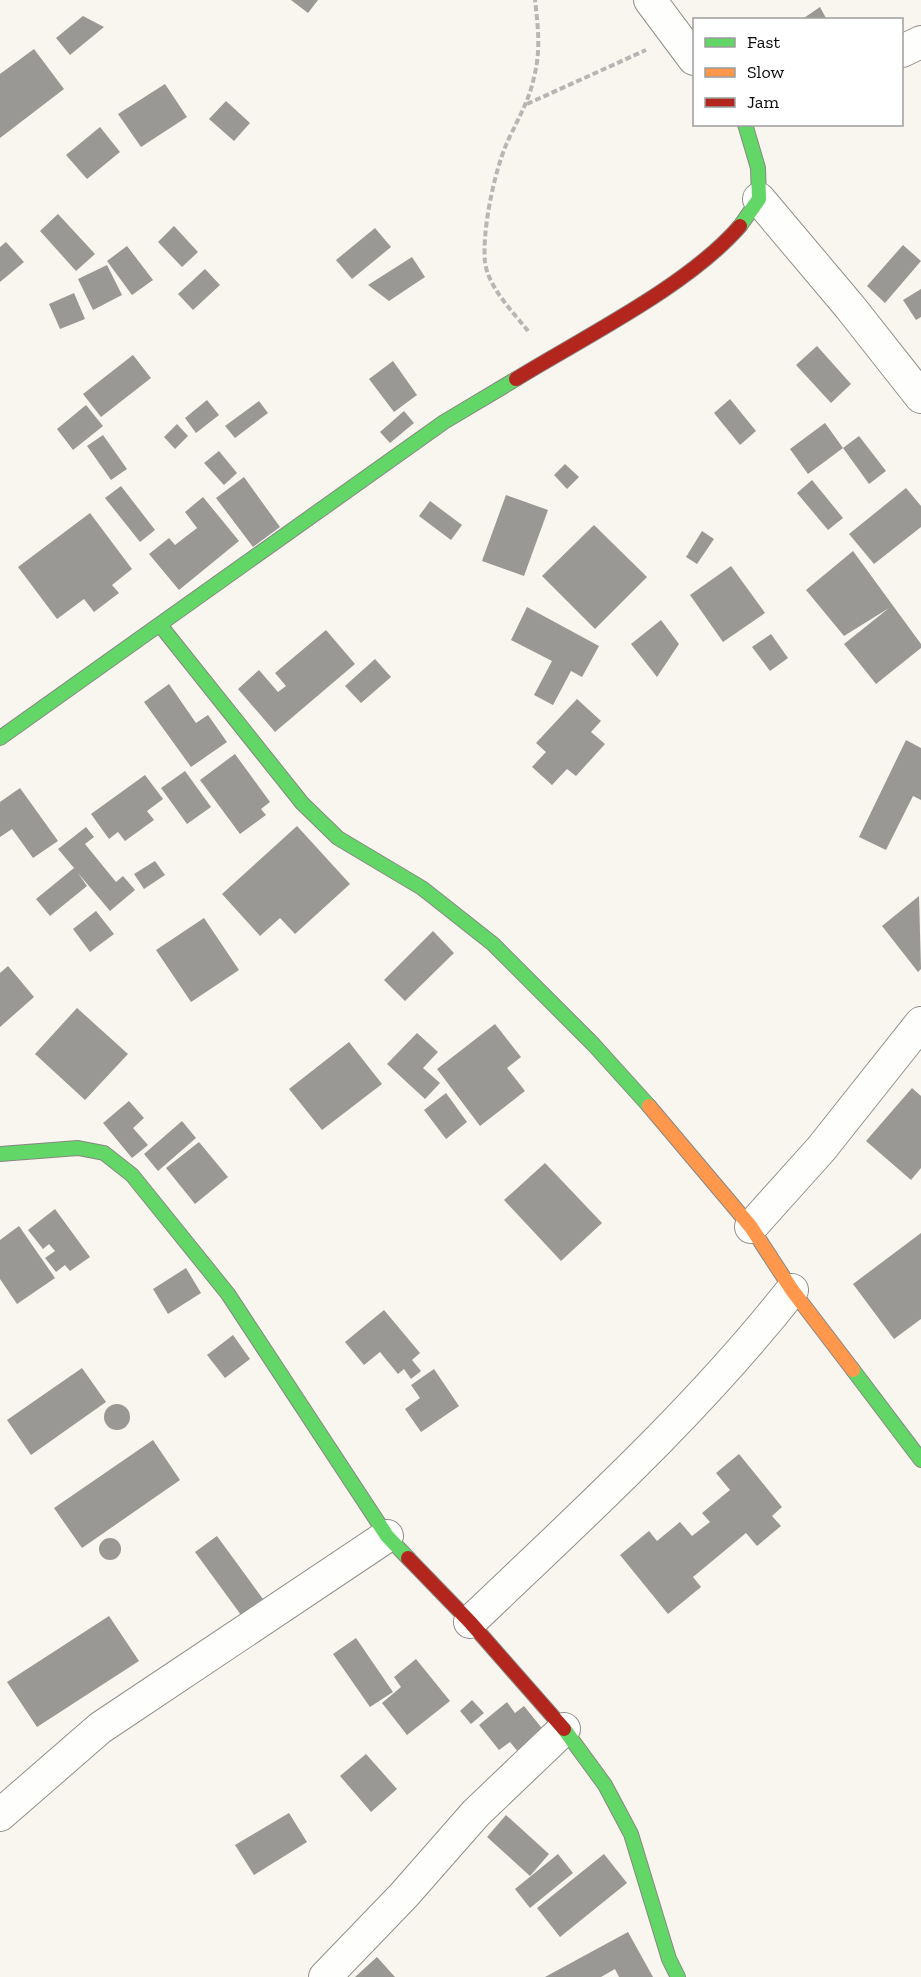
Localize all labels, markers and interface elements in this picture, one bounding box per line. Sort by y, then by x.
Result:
legend [693,18,903,126]
text: Fast [747,31,780,53]
text: Slow [747,61,784,83]
text: Jam [747,91,779,113]

